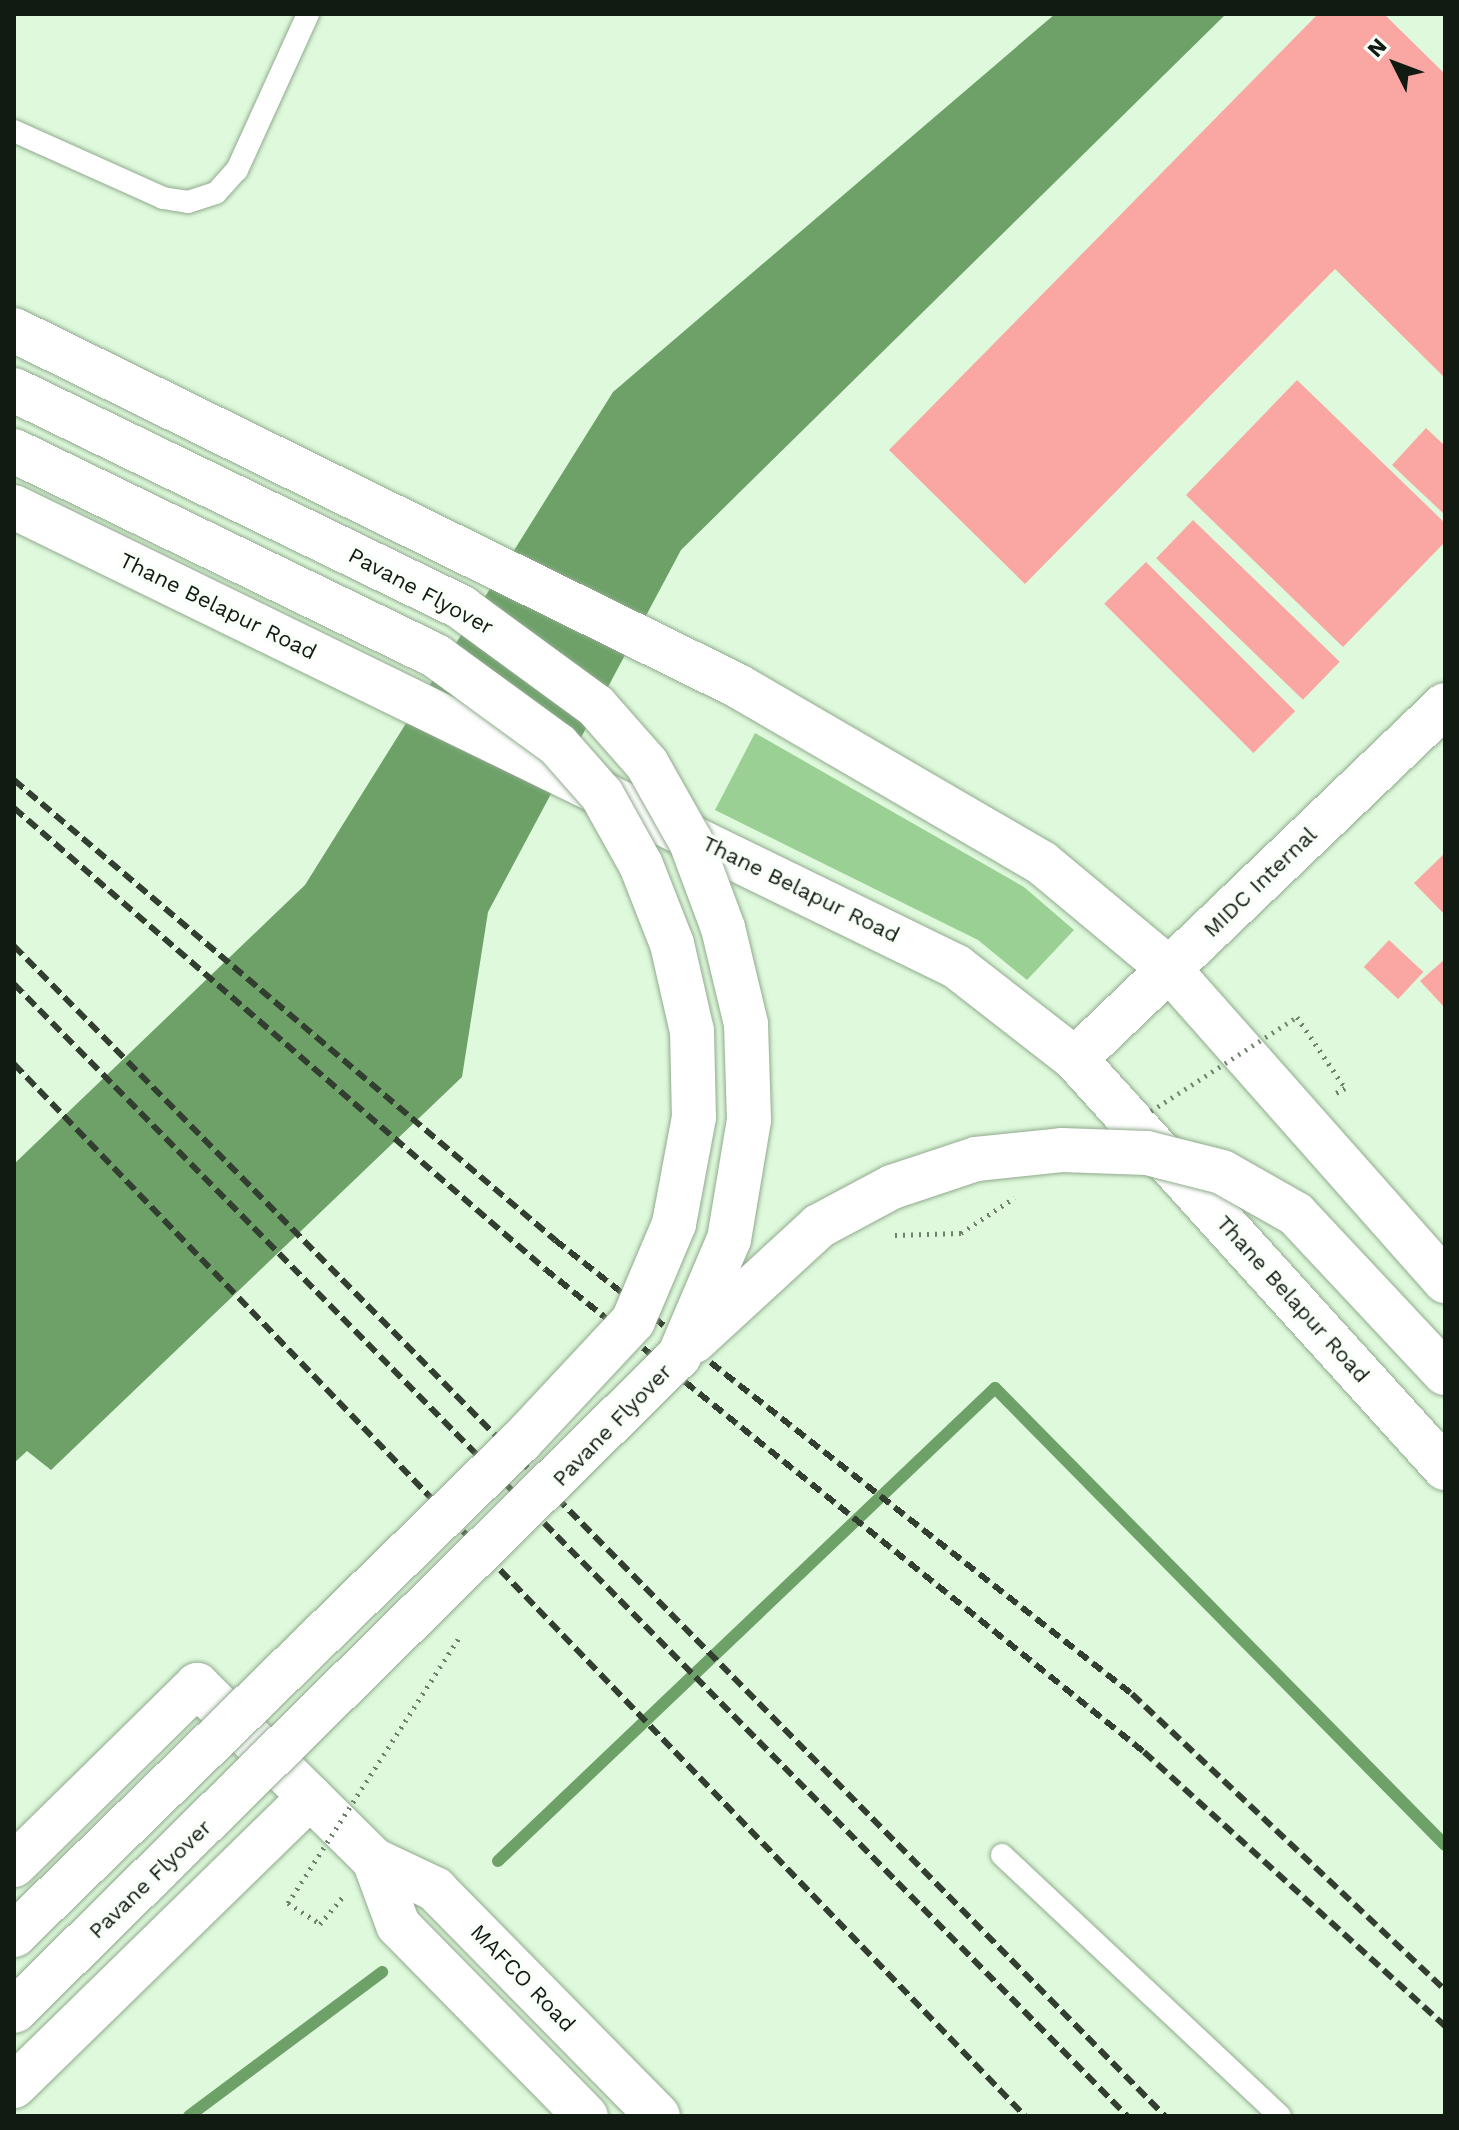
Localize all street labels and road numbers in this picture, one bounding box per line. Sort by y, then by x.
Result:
street label: Pavane Flyover [344,542,498,640]
street label: Thane Belapur Road [115,547,321,665]
street label: MIDC Internal [1198,821,1322,943]
street label: Thane Belapur Road [698,830,904,948]
street label: Thane Belapur Road [1211,1210,1375,1388]
street label: Pavane Flyover [547,1358,677,1492]
street label: Pavane Flyover [83,1814,217,1944]
street label: MAFCO Road [465,1919,581,2037]

